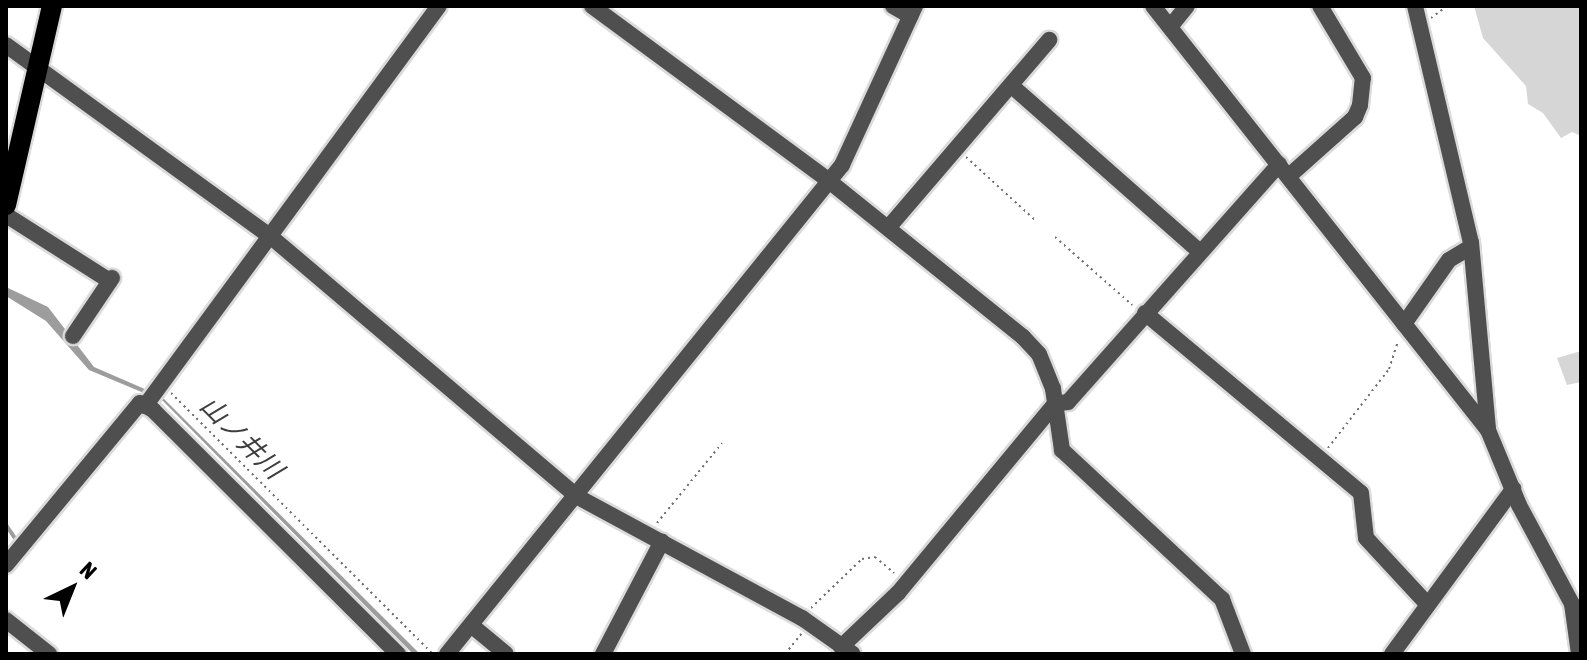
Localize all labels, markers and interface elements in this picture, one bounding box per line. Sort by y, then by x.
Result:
water label: 山ノ井川 [193,390,289,486]
north arrow [32,548,112,628]
text: N [75,557,102,584]

